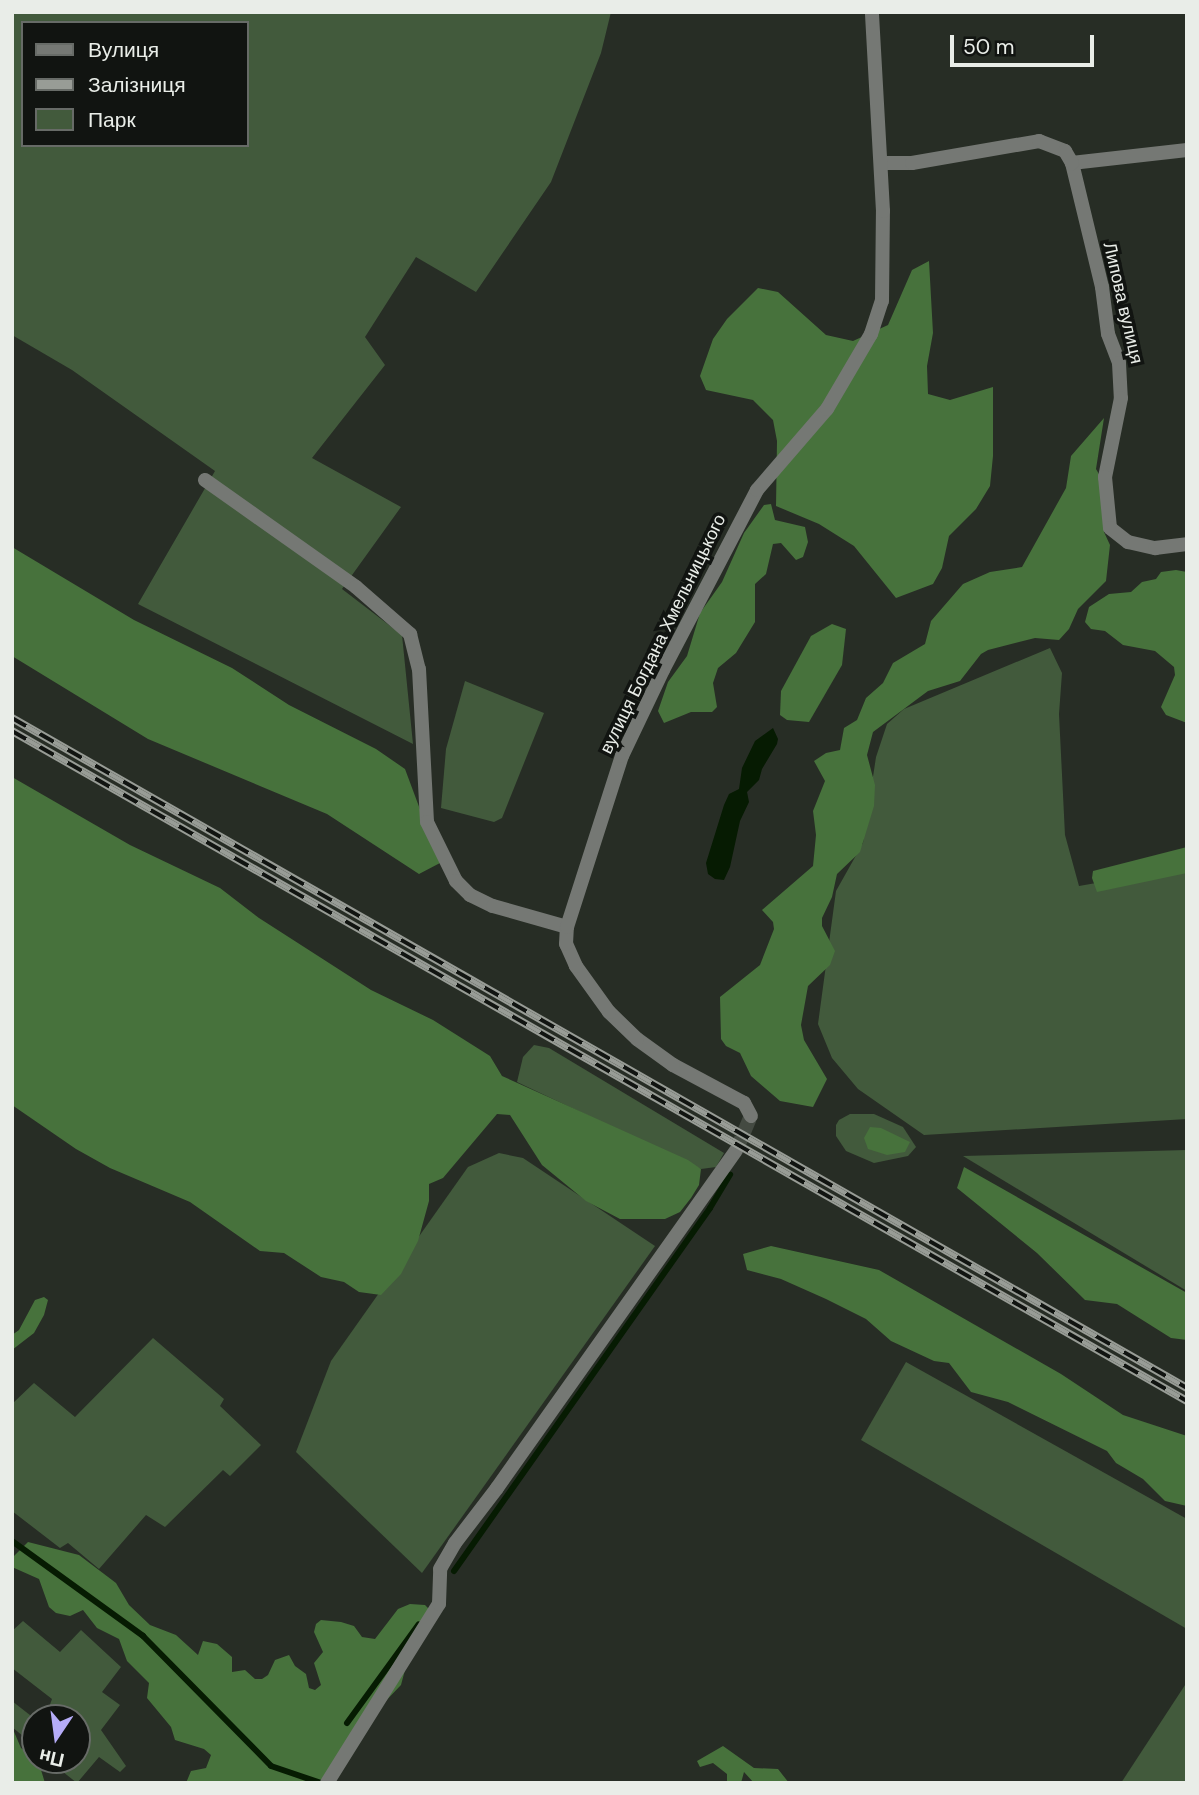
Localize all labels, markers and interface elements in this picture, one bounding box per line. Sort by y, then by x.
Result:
legend [21,21,248,147]
scale bar [954,21,1098,65]
text: 50 m [963,33,1014,61]
text: Вулиця [88,36,159,64]
text: Залізниця [88,71,186,99]
text: Парк [88,106,136,134]
street label: Липова вулиця [1099,240,1147,366]
street label: вулиця Богдана Хмельницького [596,511,730,757]
north arrow [21,1704,91,1774]
text: Пн [37,1743,67,1773]

